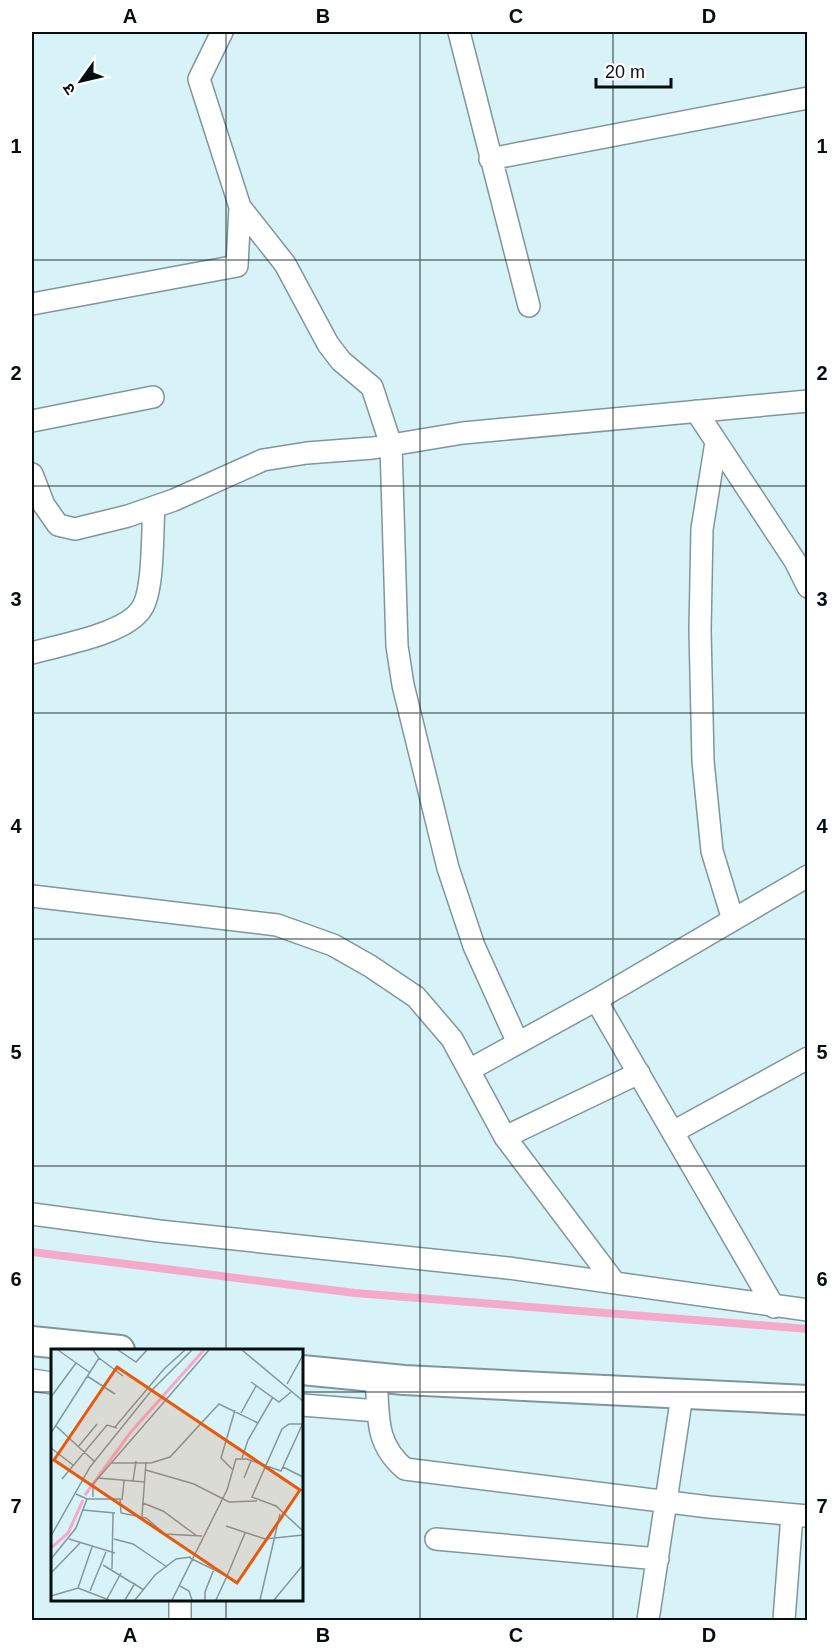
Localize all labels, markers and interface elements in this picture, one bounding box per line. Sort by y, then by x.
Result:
text: A [123,5,137,27]
text: B [316,5,330,27]
text: C [509,5,523,27]
text: D [702,5,716,27]
north arrow [51,51,111,111]
scale bar [596,51,671,89]
text: 20 m [605,62,645,82]
text: उ [59,80,79,98]
text: 1 [10,135,22,157]
text: 1 [816,135,828,157]
text: 2 [10,362,22,384]
text: 2 [816,362,828,384]
text: 3 [10,588,22,610]
text: 3 [816,588,828,610]
text: 4 [10,815,22,837]
text: 4 [816,815,828,837]
text: 5 [10,1041,22,1063]
text: 5 [816,1041,828,1063]
text: 6 [10,1268,22,1290]
text: 6 [816,1268,828,1290]
inset map [51,1349,303,1601]
text: 7 [10,1495,22,1517]
text: 7 [816,1495,828,1517]
text: A [123,1624,137,1646]
text: B [316,1624,330,1646]
text: C [509,1624,523,1646]
text: D [702,1624,716,1646]

